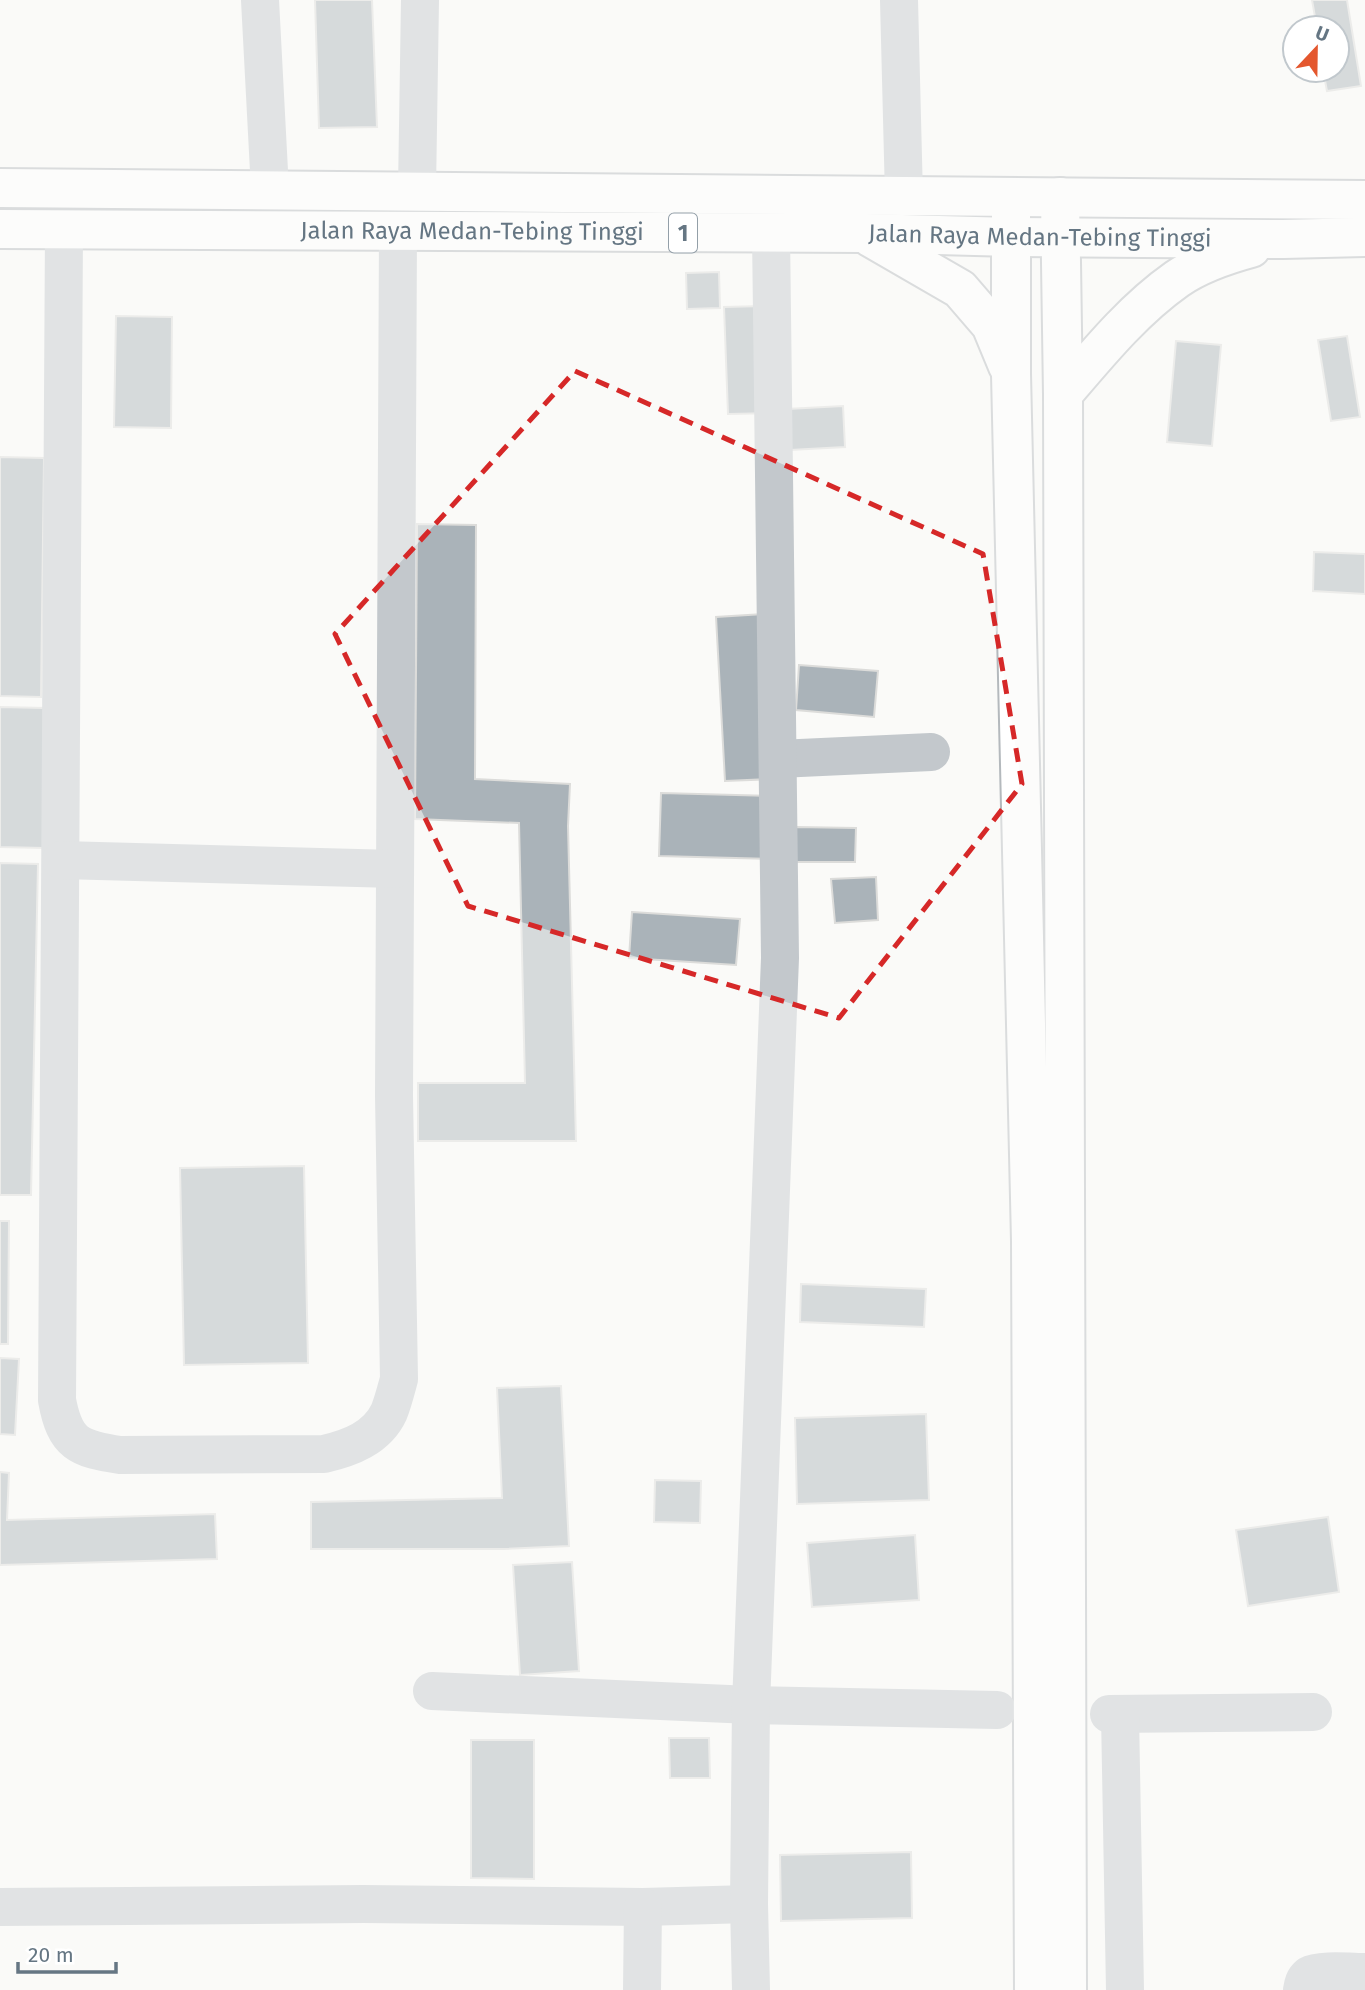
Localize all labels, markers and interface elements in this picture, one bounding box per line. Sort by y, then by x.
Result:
north arrow [1281,14,1351,84]
text: U [1312,21,1332,47]
road number: 1 [669,214,697,252]
street label: Jalan Raya Medan-Tebing Tinggi [300,216,644,246]
street label: Jalan Raya Medan-Tebing Tinggi [868,219,1212,252]
scale bar [18,1930,116,1974]
text: 20 m [28,1942,74,1968]

